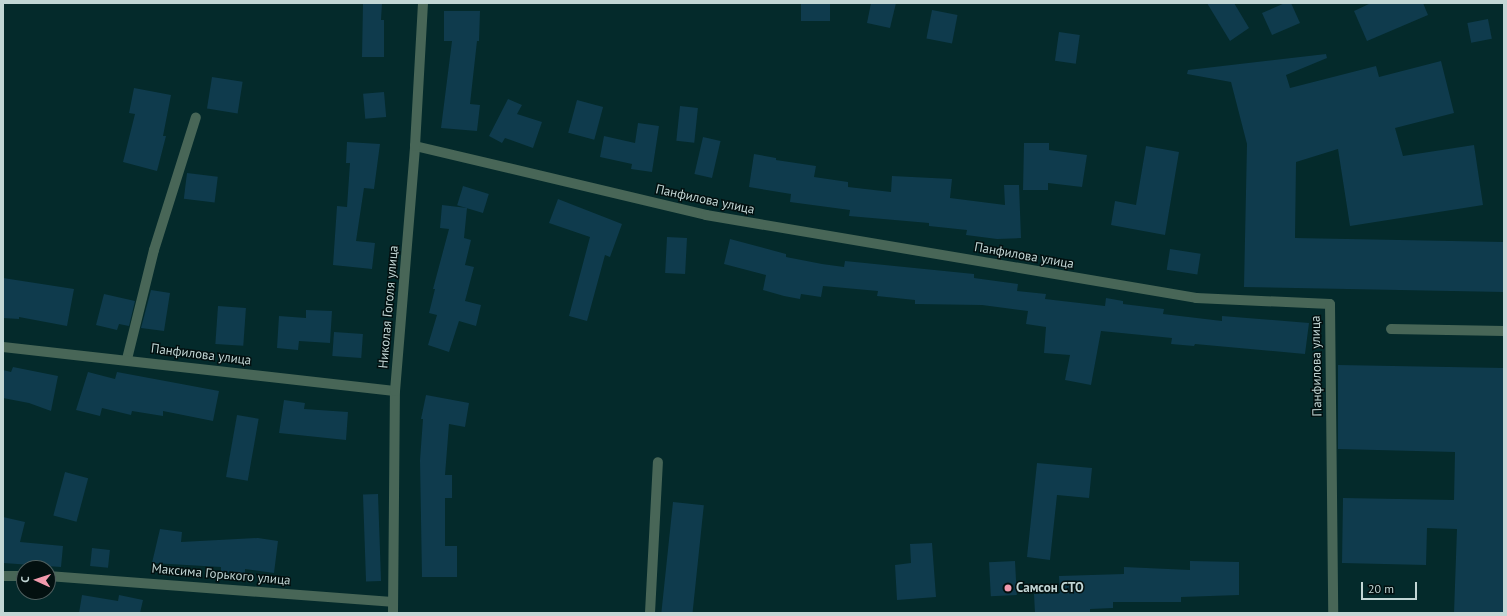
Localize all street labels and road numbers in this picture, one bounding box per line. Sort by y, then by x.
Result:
street label: Панфилова улица [654,182,756,218]
street label: Панфилова улица [973,240,1075,272]
street label: Николая Гоголя улица [376,245,402,369]
street label: Панфилова улица [1308,315,1326,417]
street label: Панфилова улица [150,341,252,369]
street label: Максима Горького улица [151,561,291,589]

